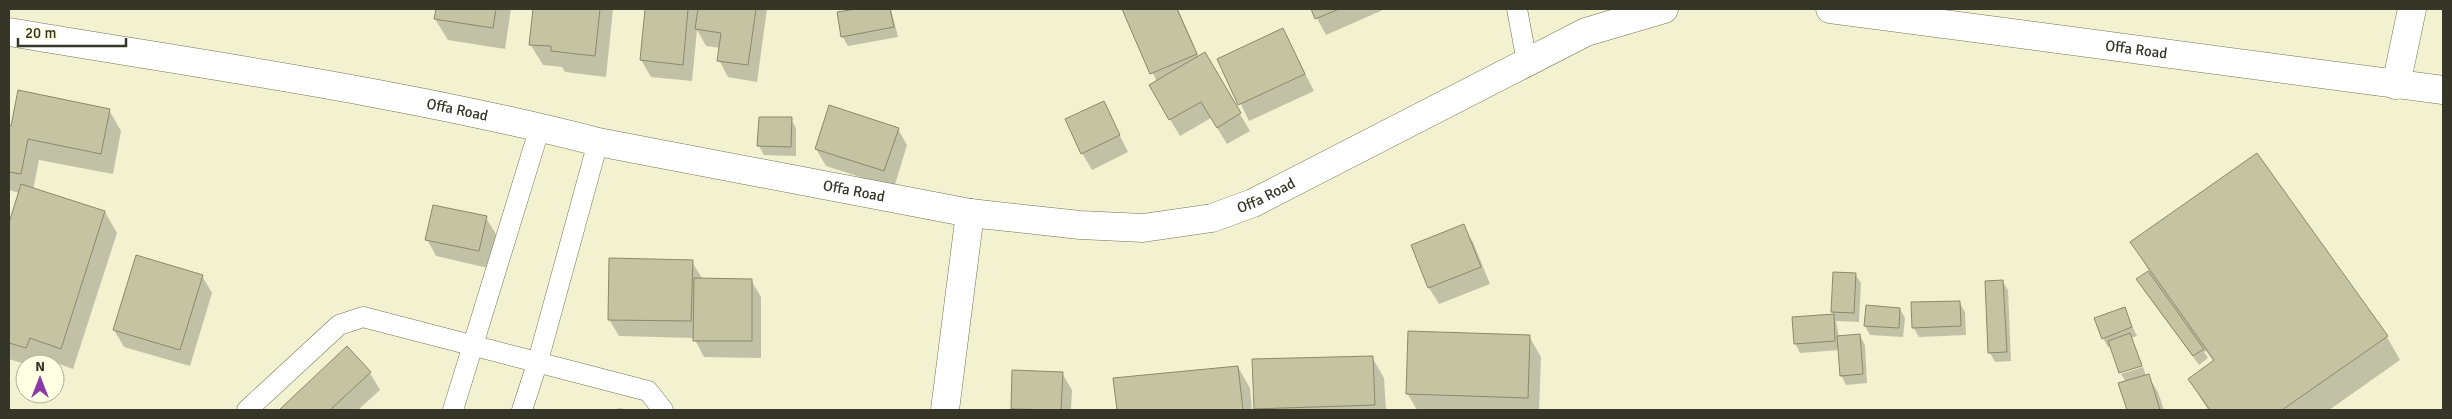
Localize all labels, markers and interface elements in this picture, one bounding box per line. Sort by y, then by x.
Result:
scale bar [18,15,125,47]
text: 20 m [25,24,56,42]
street label: Offa Road [2104,36,2169,63]
street label: Offa Road [425,94,490,125]
street label: Offa Road [1234,174,1298,217]
street label: Offa Road [822,176,886,206]
north arrow [15,354,65,404]
text: N [35,358,45,375]

